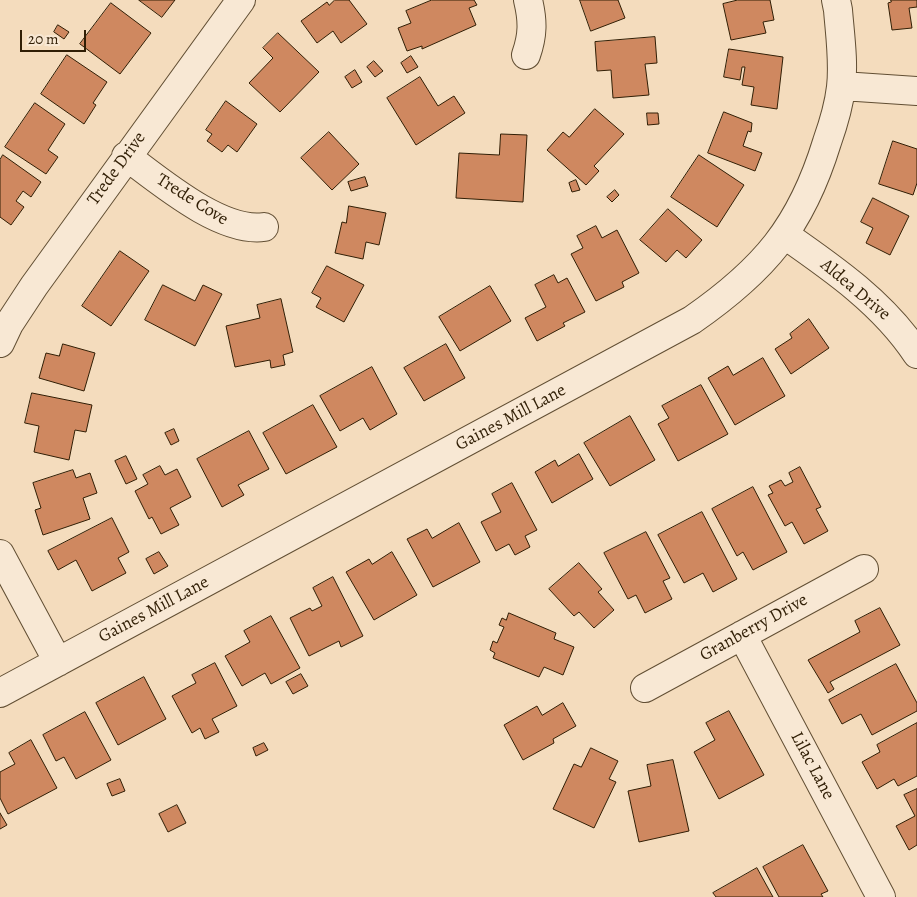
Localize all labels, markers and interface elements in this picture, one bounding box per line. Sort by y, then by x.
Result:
scale bar [22,20,89,52]
text: 20 m [28,29,59,49]
street label: Trede Drive [83,128,151,210]
street label: Trede Cove [152,169,232,231]
street label: Aldea Drive [816,255,894,325]
street label: Gaines Mill Lane [452,380,570,456]
street label: Gaines Mill Lane [95,572,213,648]
street label: Granberry Drive [696,589,812,667]
street label: Lilac Lane [785,728,839,804]

